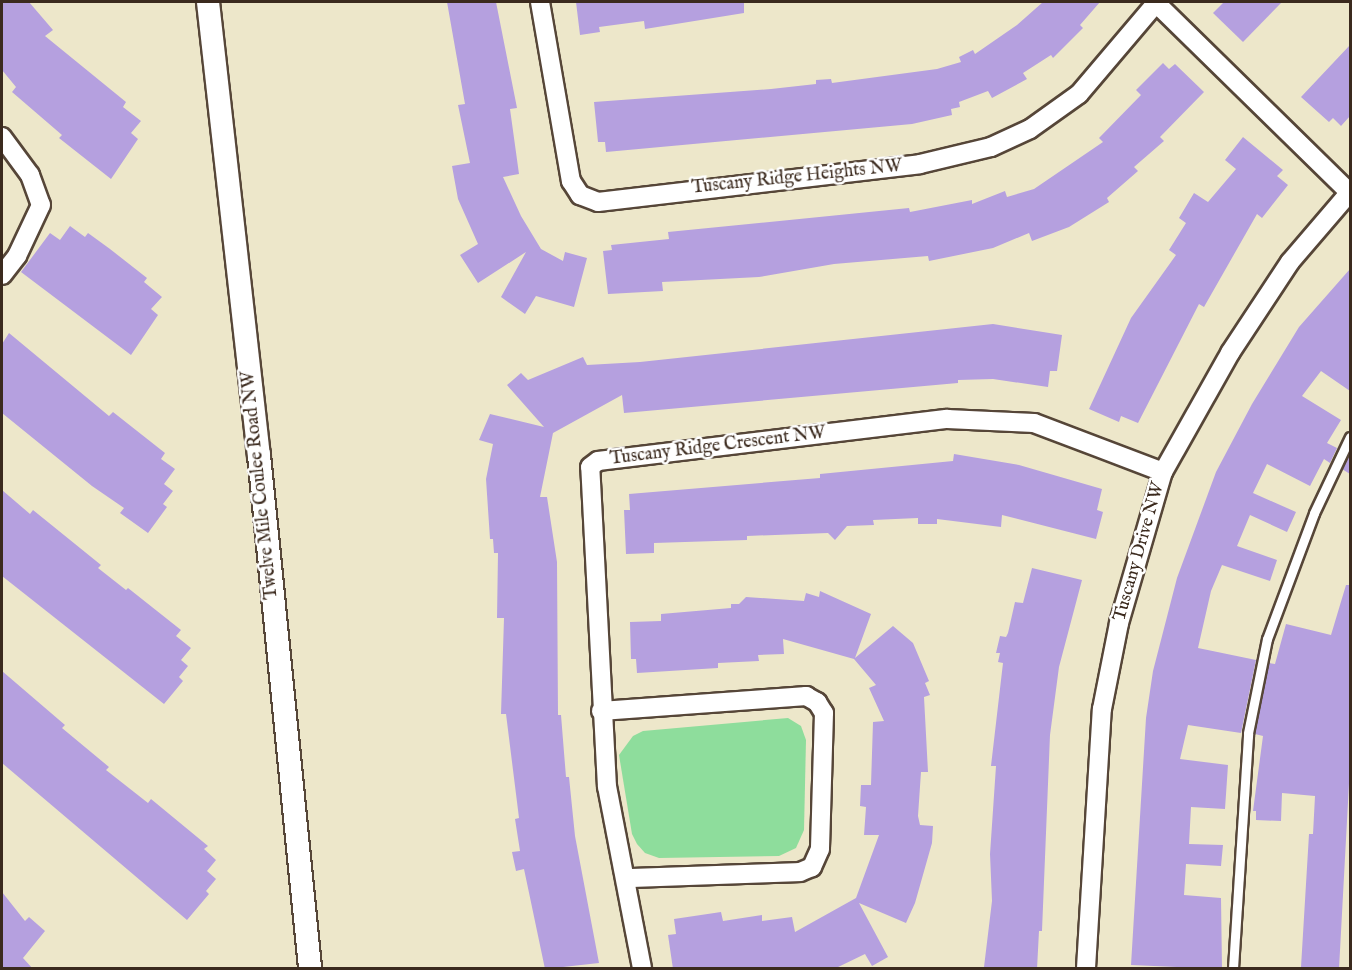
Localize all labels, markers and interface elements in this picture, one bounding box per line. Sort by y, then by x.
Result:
street label: Tuscany Ridge Heights NW [691,156,903,200]
street label: Twelve Mile Coulee Road NW [238,370,284,600]
street label: Tuscany Ridge Crescent NW [609,423,827,471]
street label: Tuscany Drive NW [1110,480,1170,624]

